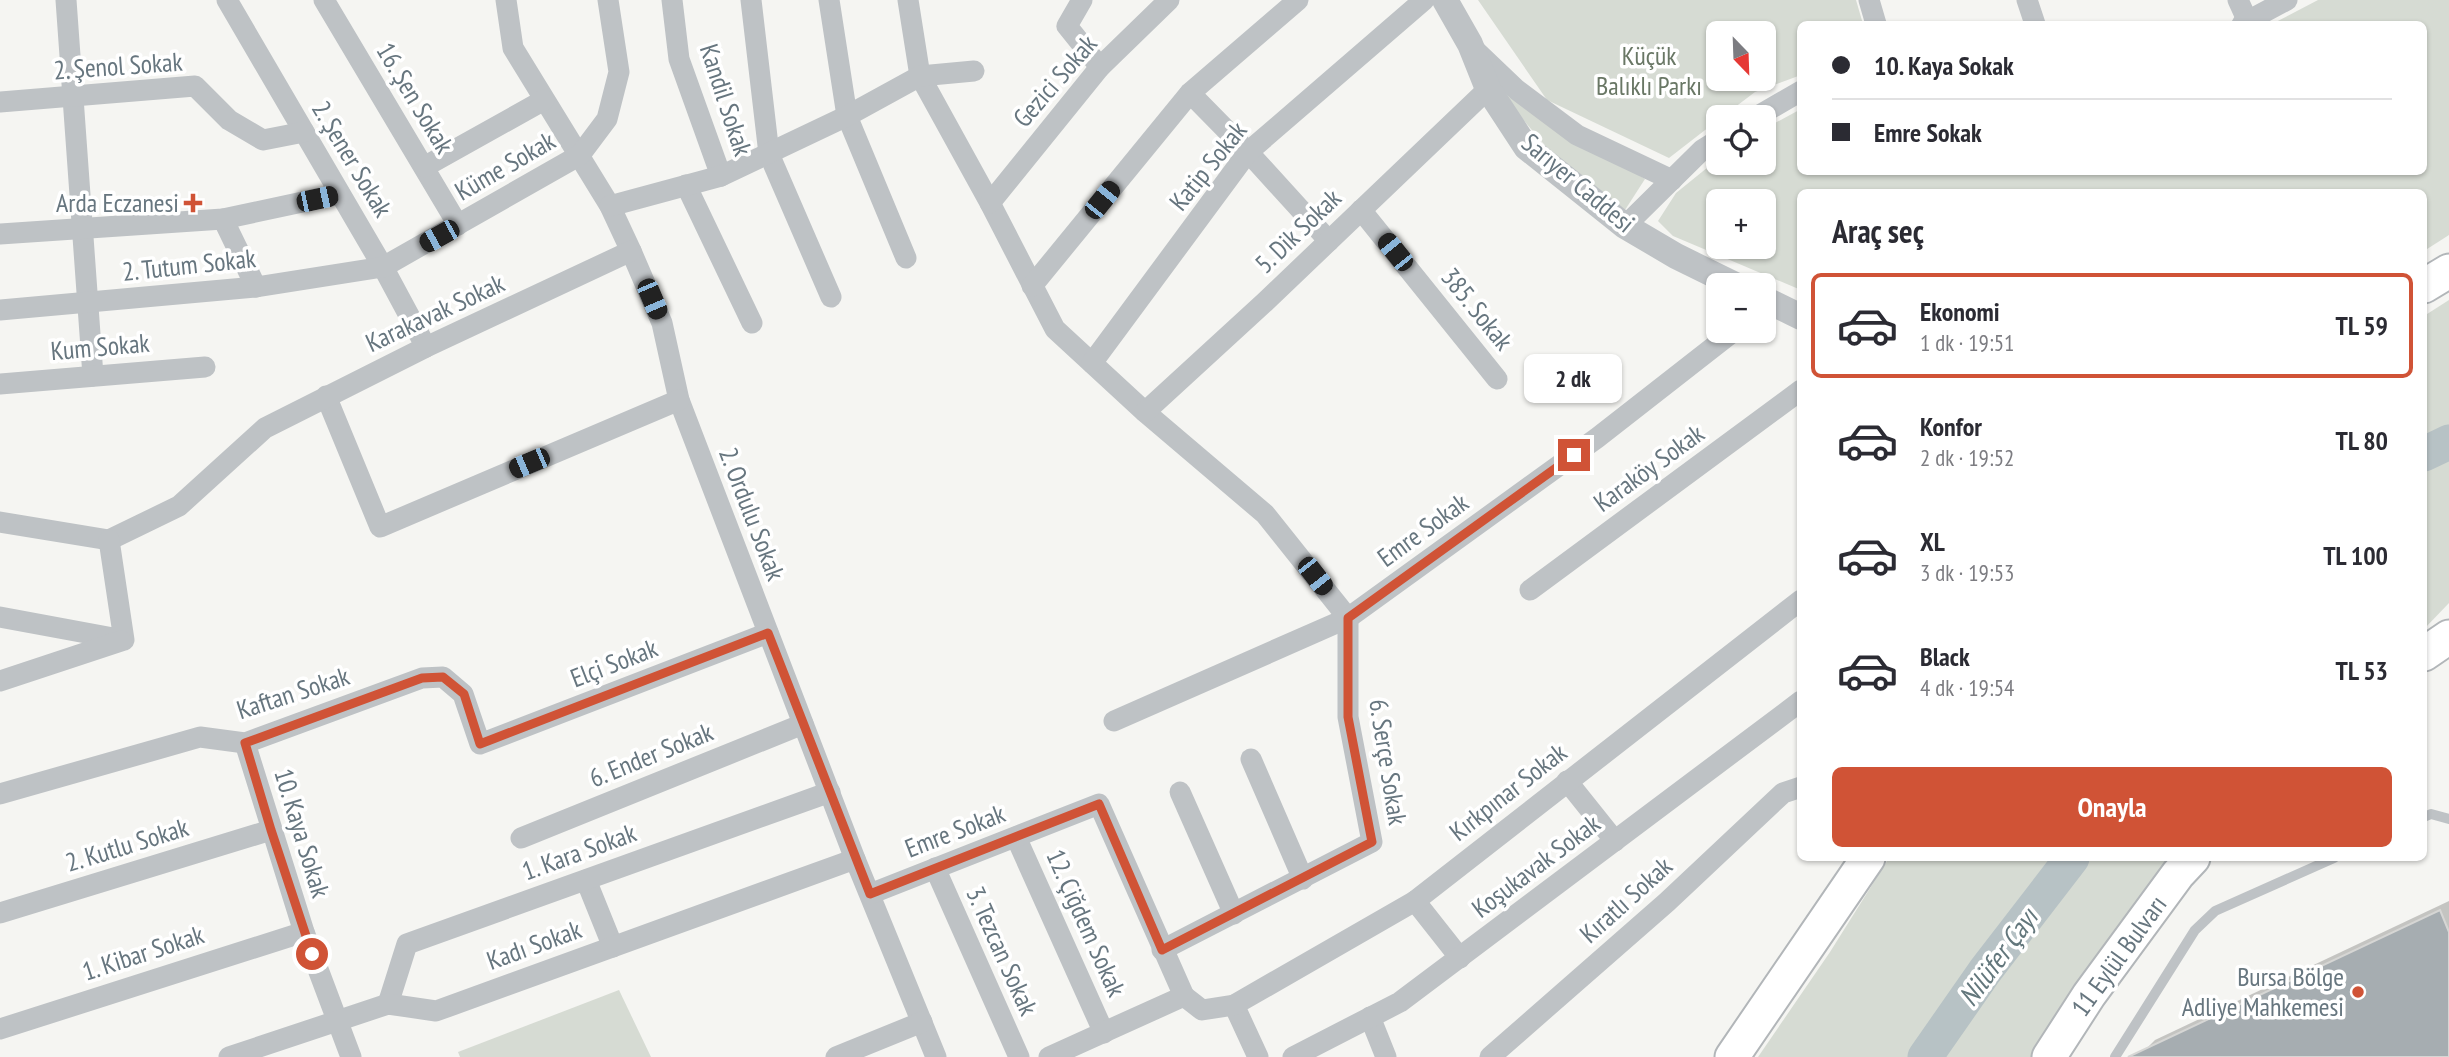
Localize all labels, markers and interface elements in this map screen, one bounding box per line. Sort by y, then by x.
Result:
north arrow [1706,21,1776,91]
map controls [1706,21,1776,343]
street label: Gezici Sokak [1006,28,1104,134]
street label: 16. Şen Sokak [369,36,461,159]
park label: Küçük Balıklı Parkı [1596,39,1702,102]
street label: Kandil Sokak [693,40,760,160]
street label: 2. Şenol Sokak [52,45,184,86]
text: 10. Kaya Sokak [1874,49,2014,82]
street label: 2. Şener Sokak [305,95,400,223]
button: locate [1706,105,1776,175]
street label: Katip Sokak [1162,114,1254,217]
text: Emre Sokak [1874,116,1982,149]
street label: Küme Sokak [449,124,561,207]
street label: Sarıyer Caddesi [1515,126,1641,239]
car [1081,177,1124,223]
street label: 5. Dik Sokak [1248,181,1348,280]
car [295,184,340,214]
place label: Arda Eczanesi [56,186,179,219]
button: + [1706,189,1776,259]
marker: Arda Eczanesi [185,195,201,211]
text: Araç seç [1832,210,1924,252]
car [416,217,463,255]
car [1374,229,1417,275]
street label: 2. Tutum Sokak [121,241,257,288]
street label: 385. Sokak [1434,261,1521,357]
street label: Karakavak Sokak [360,266,509,359]
button: − [1706,273,1776,343]
car [635,276,670,322]
icon: car [1836,294,1899,357]
text: Ekonomi [1920,295,2000,328]
text: TL 59 [2336,309,2388,342]
street label: Kum Sokak [49,326,151,367]
text: 1 dk · 19:51 [1920,328,2014,357]
callout: 2 dk [1525,354,1623,402]
text: 2 dk [1555,364,1591,393]
icon: car [1836,409,1899,472]
text: Konfor [1920,410,1982,443]
street label: Karaköy Sokak [1587,416,1710,519]
text: TL 80 [2336,424,2388,457]
route end [1558,439,1590,471]
street label: 2. Ordulu Sokak [712,443,793,585]
text: 2 dk · 19:52 [1920,443,2014,472]
car [506,445,553,481]
street label: Emre Sokak [1371,486,1475,574]
icon: car [1836,524,1899,587]
text: XL [1920,525,1945,558]
text: TL 100 [2323,539,2388,572]
car [1294,553,1337,599]
text: 3 dk · 19:53 [1920,558,2014,587]
street label: Elçi Sokak [566,631,662,694]
icon: car [1836,639,1899,702]
text: Black [1920,640,1970,673]
text: TL 53 [2336,654,2388,687]
street label: Kaftan Sokak [232,659,353,726]
text: 4 dk · 19:54 [1920,673,2014,702]
street label: 6. Serçe Sokak [1362,697,1415,827]
street label: 6. Ender Sokak [584,715,717,794]
street label: Kırkpınar Sokak [1442,736,1573,848]
street label: 10. Kaya Sokak [267,764,338,901]
button: Onayla [1832,767,2392,847]
street label: Emre Sokak [900,796,1009,865]
street label: Koşukavak Sokak [1465,807,1606,925]
street label: 2. Kutlu Sokak [61,810,192,879]
street label: 1. Kara Sokak [517,816,640,887]
street label: 12. Çiğdem Sokak [1039,844,1134,1002]
street label: Kıratlı Sokak [1573,849,1679,950]
street label: 3. Tezcan Sokak [959,881,1045,1020]
street label: 11 Eylül Bulvarı [2064,889,2174,1023]
water label: Nilüfer Çayı [1950,899,2047,1013]
street label: Kadı Sokak [482,912,586,977]
street label: 1. Kibar Sokak [78,917,208,988]
route start [296,938,328,970]
place label: Bursa Bölge Adliye Mahkemesi [2182,960,2344,1023]
marker: Bursa Bölge Adliye Mahkemesi [2350,984,2366,1000]

